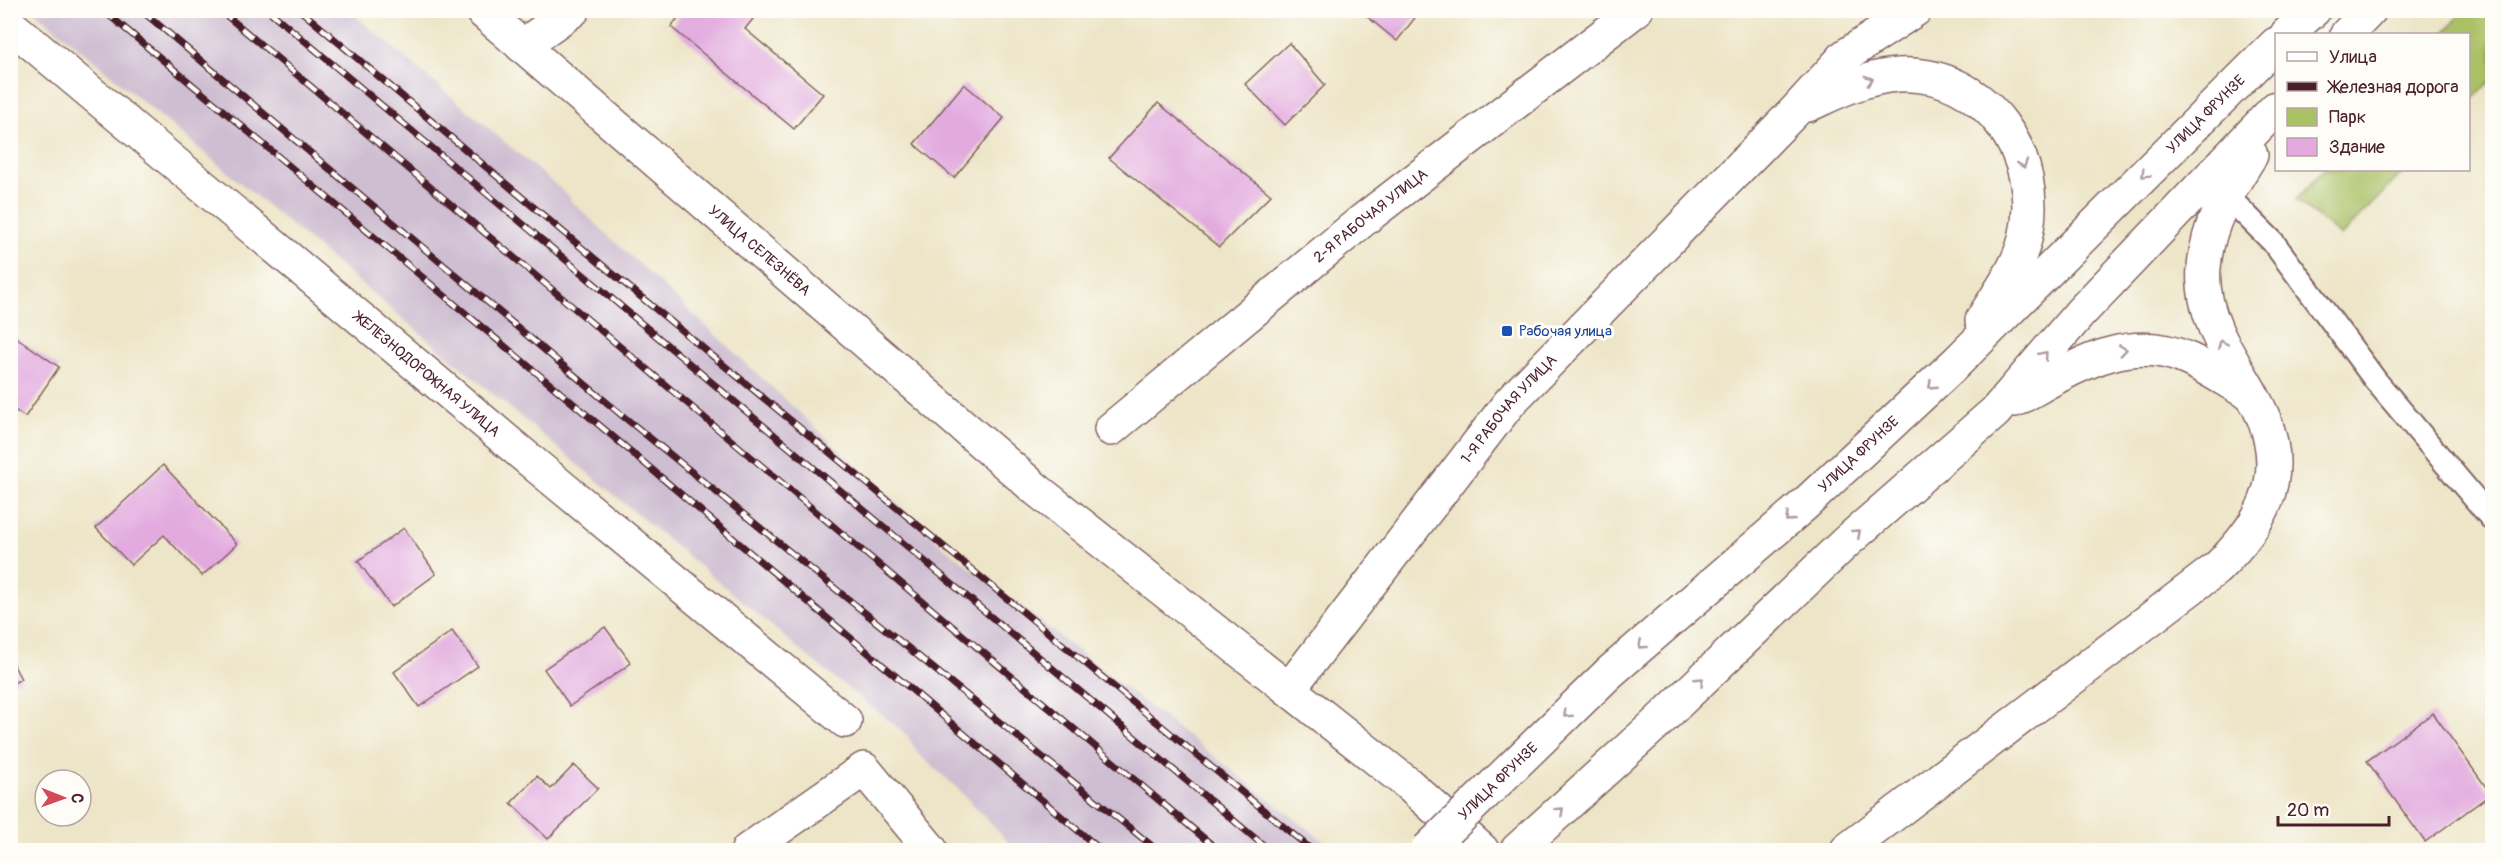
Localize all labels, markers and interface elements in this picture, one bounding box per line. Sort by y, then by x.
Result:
legend [2275,33,2470,171]
text: Улица [2329,46,2377,69]
street label: УЛИЦА ФРУНЗЕ [2163,71,2250,158]
one-way arrow [1863,75,1874,87]
text: Железная дорога [2326,76,2459,99]
text: Парк [2329,106,2366,129]
text: Здание [2329,136,2385,159]
one-way arrow [2016,158,2028,169]
street label: 2-Я РАБОЧАЯ УЛИЦА [1310,165,1432,267]
one-way arrow [2141,167,2152,177]
street label: УЛИЦА СЕЛЕЗНЁВА [704,201,815,300]
street label: ЖЕЛЕЗНОДОРОЖНАЯ УЛИЦА [348,307,504,441]
place label: Рабочая улица [1519,322,1612,341]
marker: Рабочая улица [1500,324,1514,338]
one-way arrow [2218,340,2230,351]
one-way arrow [2118,345,2127,357]
street label: 1-Я РАБОЧАЯ УЛИЦА [1457,351,1561,468]
one-way arrow [2037,351,2048,362]
one-way arrow [1929,378,1939,389]
street label: УЛИЦА ФРУНЗЕ [1815,412,1903,497]
one-way arrow [1785,511,1796,522]
one-way arrow [1850,529,1861,540]
one-way arrow [1638,638,1649,649]
one-way arrow [1693,678,1704,689]
one-way arrow [1564,707,1575,718]
street label: УЛИЦА ФРУНЗЕ [1455,738,1542,824]
north arrow [33,768,93,828]
scale bar [2278,789,2389,827]
text: С [67,793,87,803]
text: 20 m [2287,799,2329,822]
one-way arrow [1554,807,1564,818]

